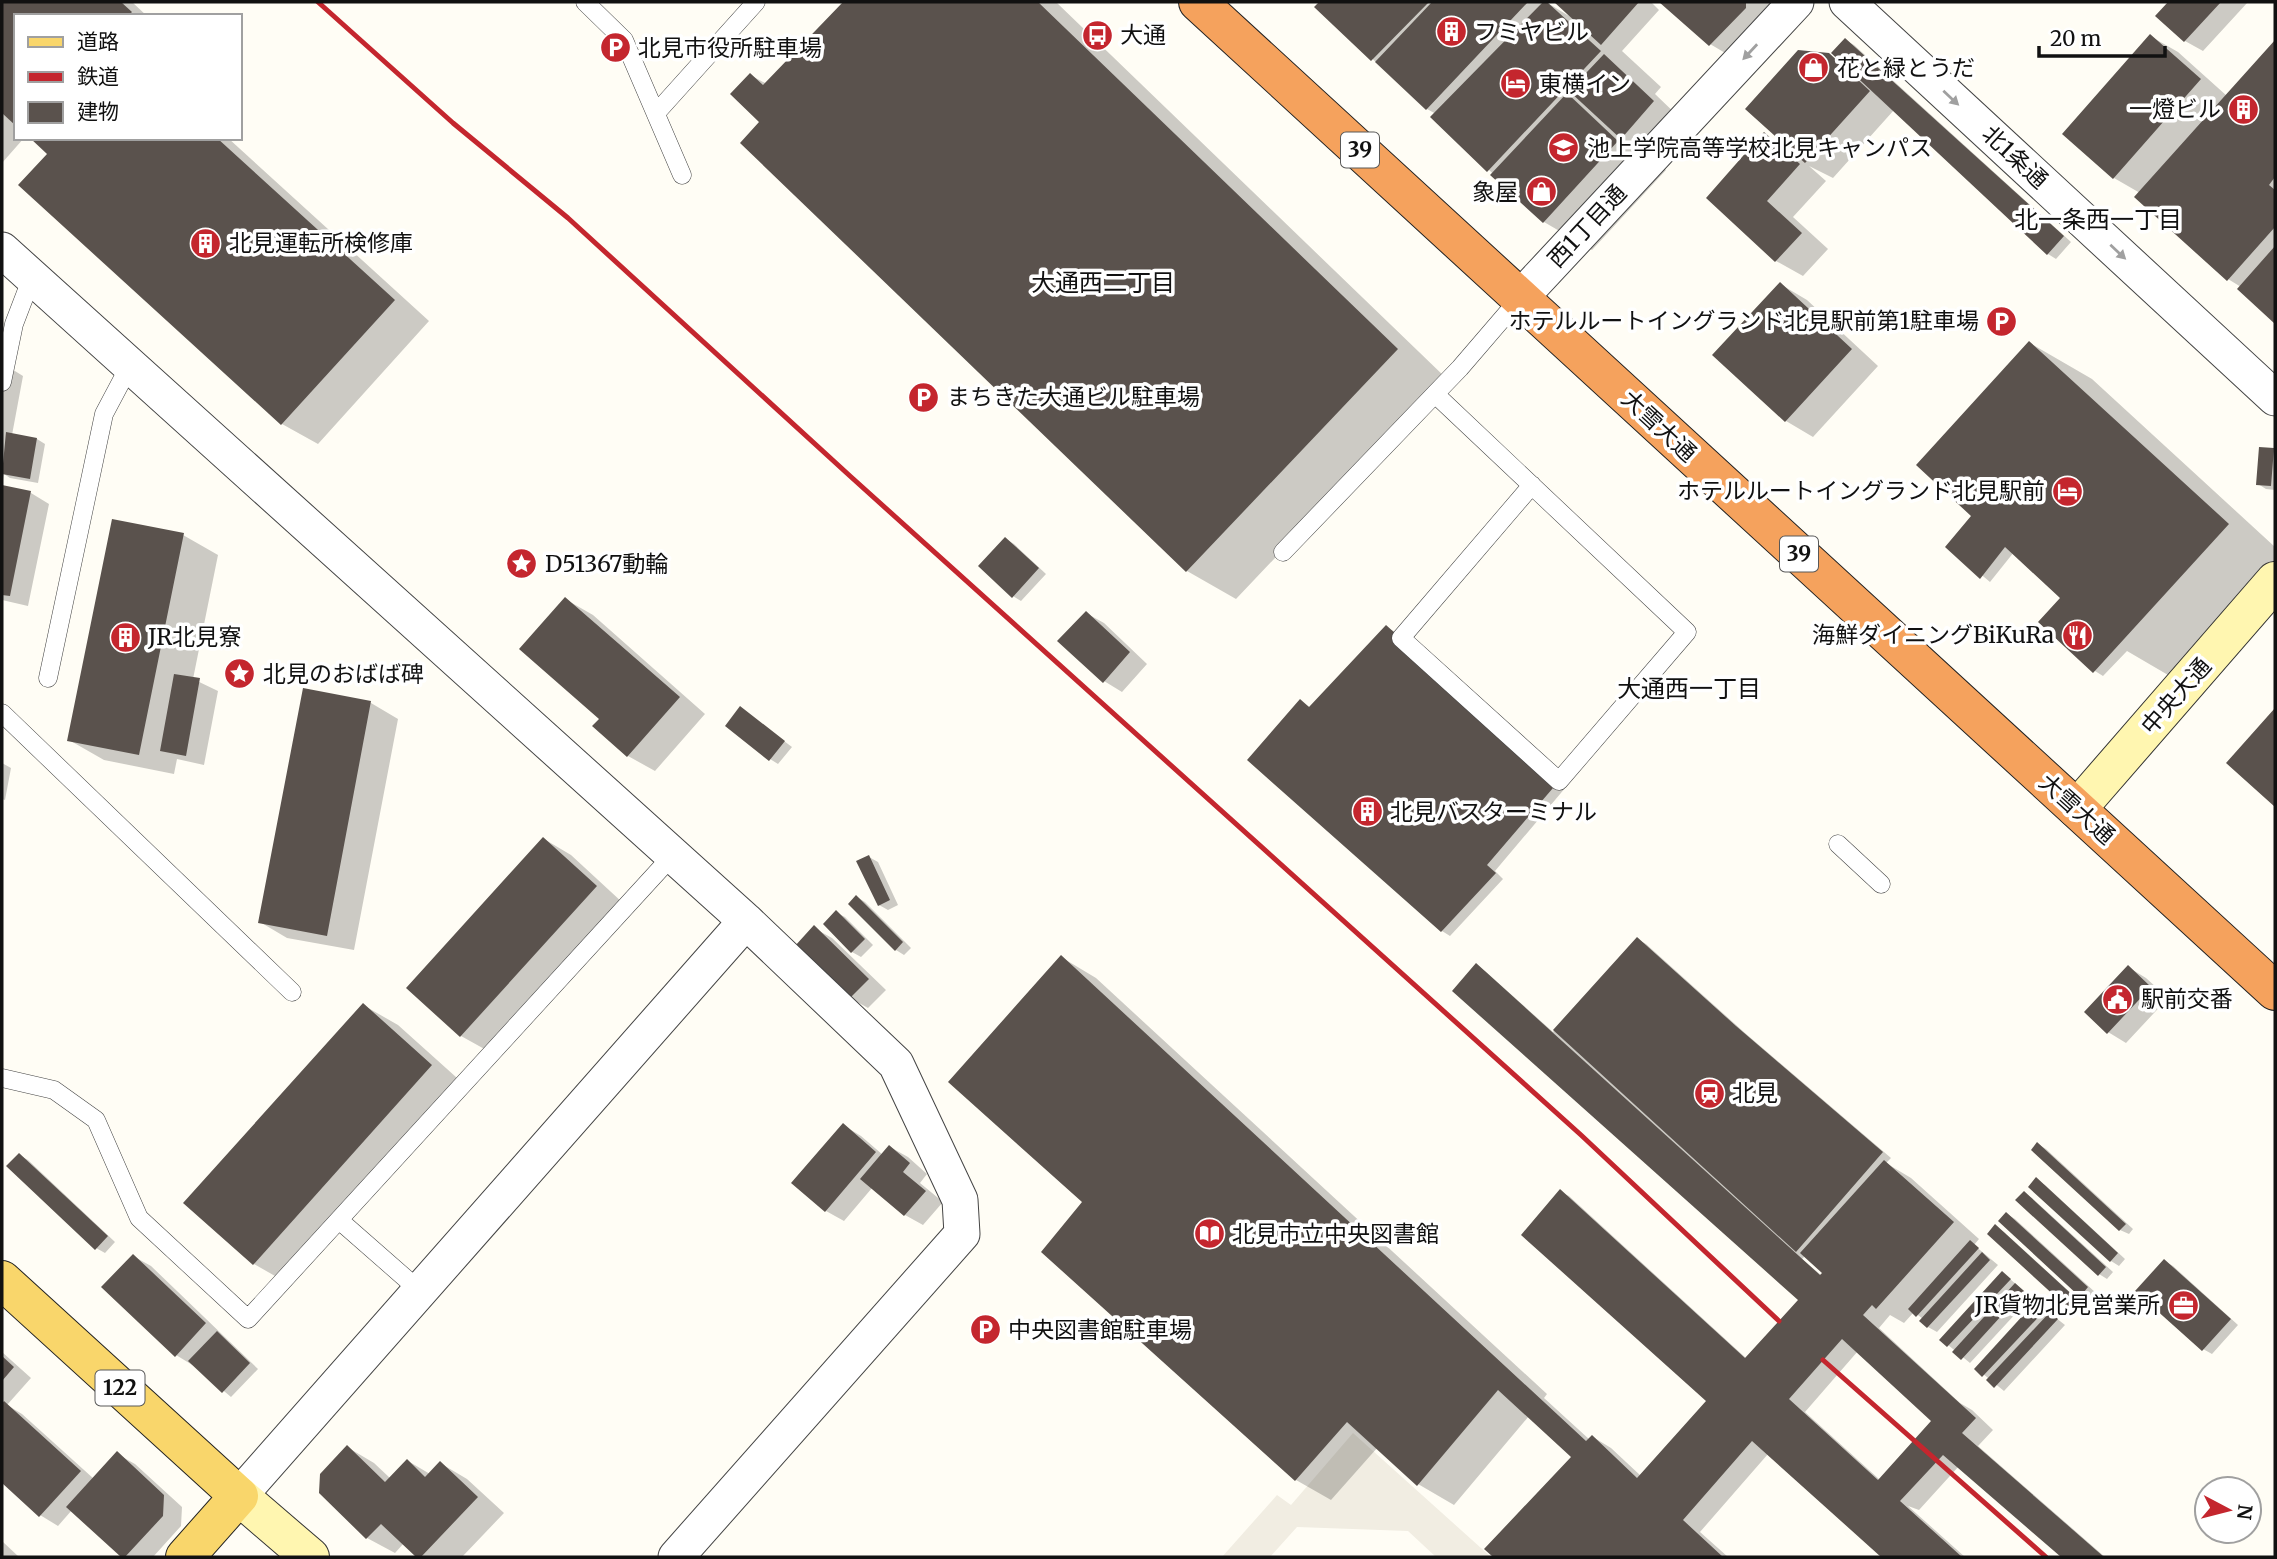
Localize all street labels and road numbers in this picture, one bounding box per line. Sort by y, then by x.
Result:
street label: 北1条通 [1976,119,2054,194]
road number: 39 [1341,132,1379,168]
street label: 西1丁目通 [1541,178,1632,273]
street label: 大雪大通 [1616,384,1703,468]
road number: 39 [1780,536,1818,572]
street label: 中央大通 [2135,651,2217,740]
street label: 大雪大通 [2033,767,2121,850]
road number: 122 [96,1370,144,1406]

